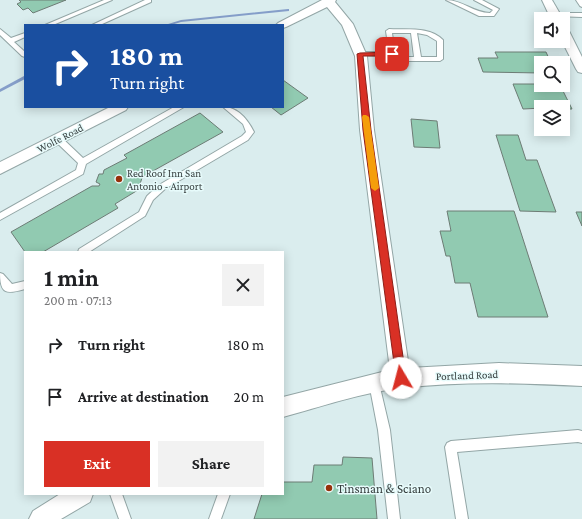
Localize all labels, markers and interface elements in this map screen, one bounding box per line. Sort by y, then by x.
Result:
map controls [534,12,570,136]
button: sound [534,12,570,48]
pin [375,37,409,71]
icon: right [44,40,96,92]
text: 180 m [110,40,183,71]
icon: arrive [381,43,403,65]
button: search [534,56,570,92]
text: Turn right [110,73,184,93]
button: layers [534,100,570,136]
street label: Wolfe Road [35,121,85,155]
place label: Red Roof Inn San Antonio - Airport [127,167,203,193]
marker: Red Roof Inn San Antonio - Airport [114,174,124,184]
text: 1 min [44,264,99,291]
button: close [222,264,264,306]
text: 200 m · 07:13 [44,293,112,308]
icon: right [44,334,66,356]
text: Turn right [78,337,145,353]
text: 180 m [228,337,264,353]
position arrow [380,357,422,399]
street label: Portland Road [436,368,499,382]
icon: arrive [44,386,66,408]
text: Arrive at destination [78,389,209,405]
text: 20 m [234,389,264,405]
button: Exit [44,441,150,487]
button: Share [158,441,264,487]
place label: Tinsman & Sciano [337,481,431,496]
marker: Tinsman & Sciano [324,483,334,493]

